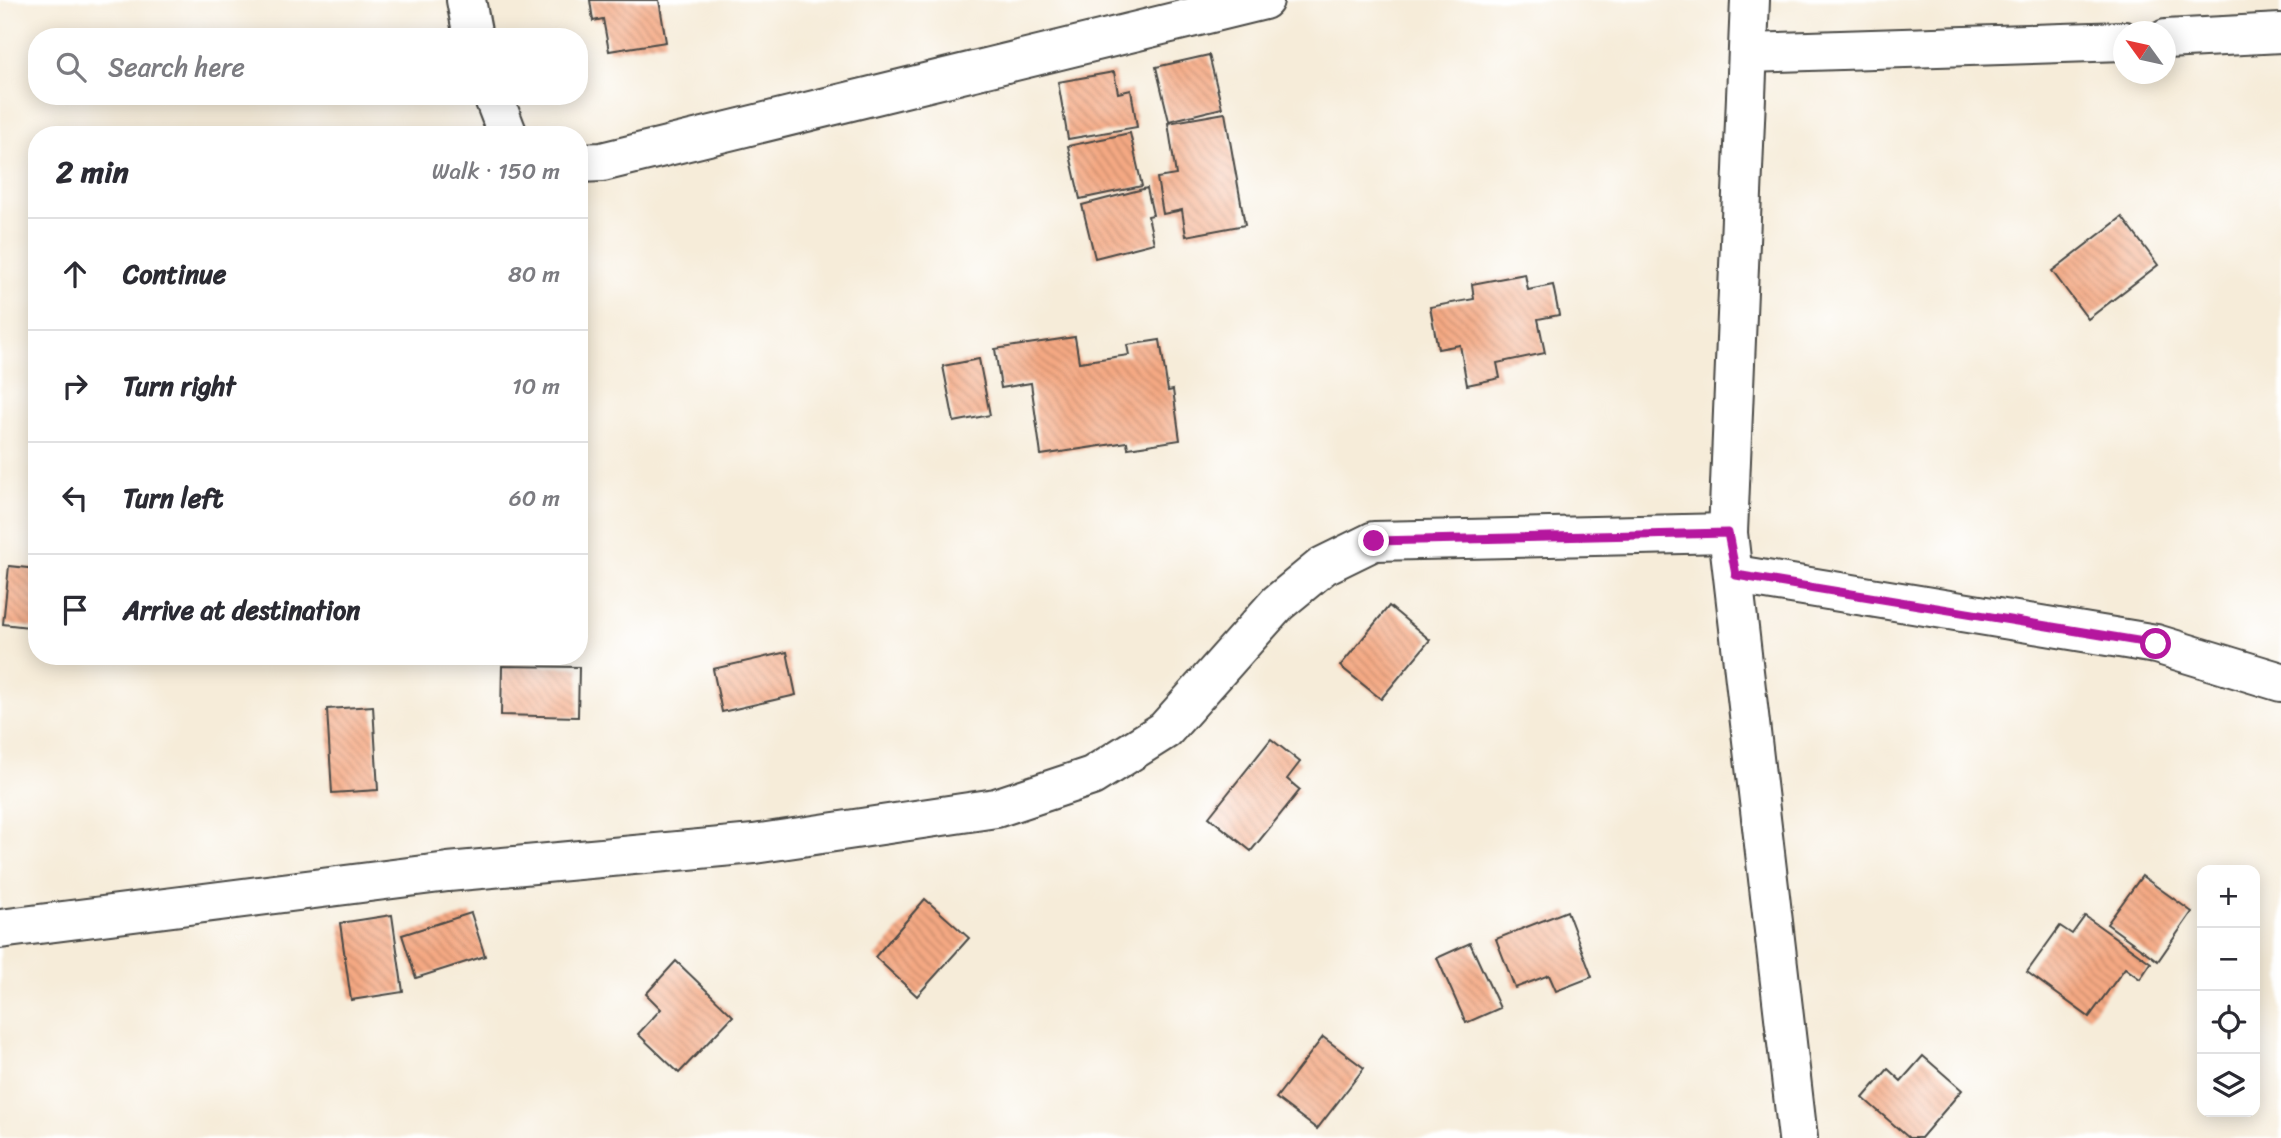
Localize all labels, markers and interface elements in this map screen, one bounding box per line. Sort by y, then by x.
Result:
north arrow [2113,21,2176,84]
search box [28,28,588,105]
text: Search here [108,44,245,90]
icon: search [52,48,90,86]
text: 2 min [56,145,129,199]
text: Walk · 150 m [432,151,560,192]
text: Continue [123,251,226,297]
text: 80 m [508,254,560,295]
icon: ahead [56,255,94,293]
text: Turn right [123,363,236,409]
text: 10 m [512,366,560,407]
icon: right [56,367,94,405]
text: Turn left [123,475,223,521]
text: 60 m [509,478,560,519]
icon: left [56,479,94,517]
route end [1358,525,1389,556]
text: Arrive at destination [123,587,360,633]
icon: arrive [56,591,94,629]
route start [2140,628,2171,659]
map controls [2197,865,2260,1117]
button: + [2197,865,2260,928]
button: − [2197,928,2260,991]
button: locate [2197,991,2260,1054]
button: layers [2197,1054,2260,1117]

